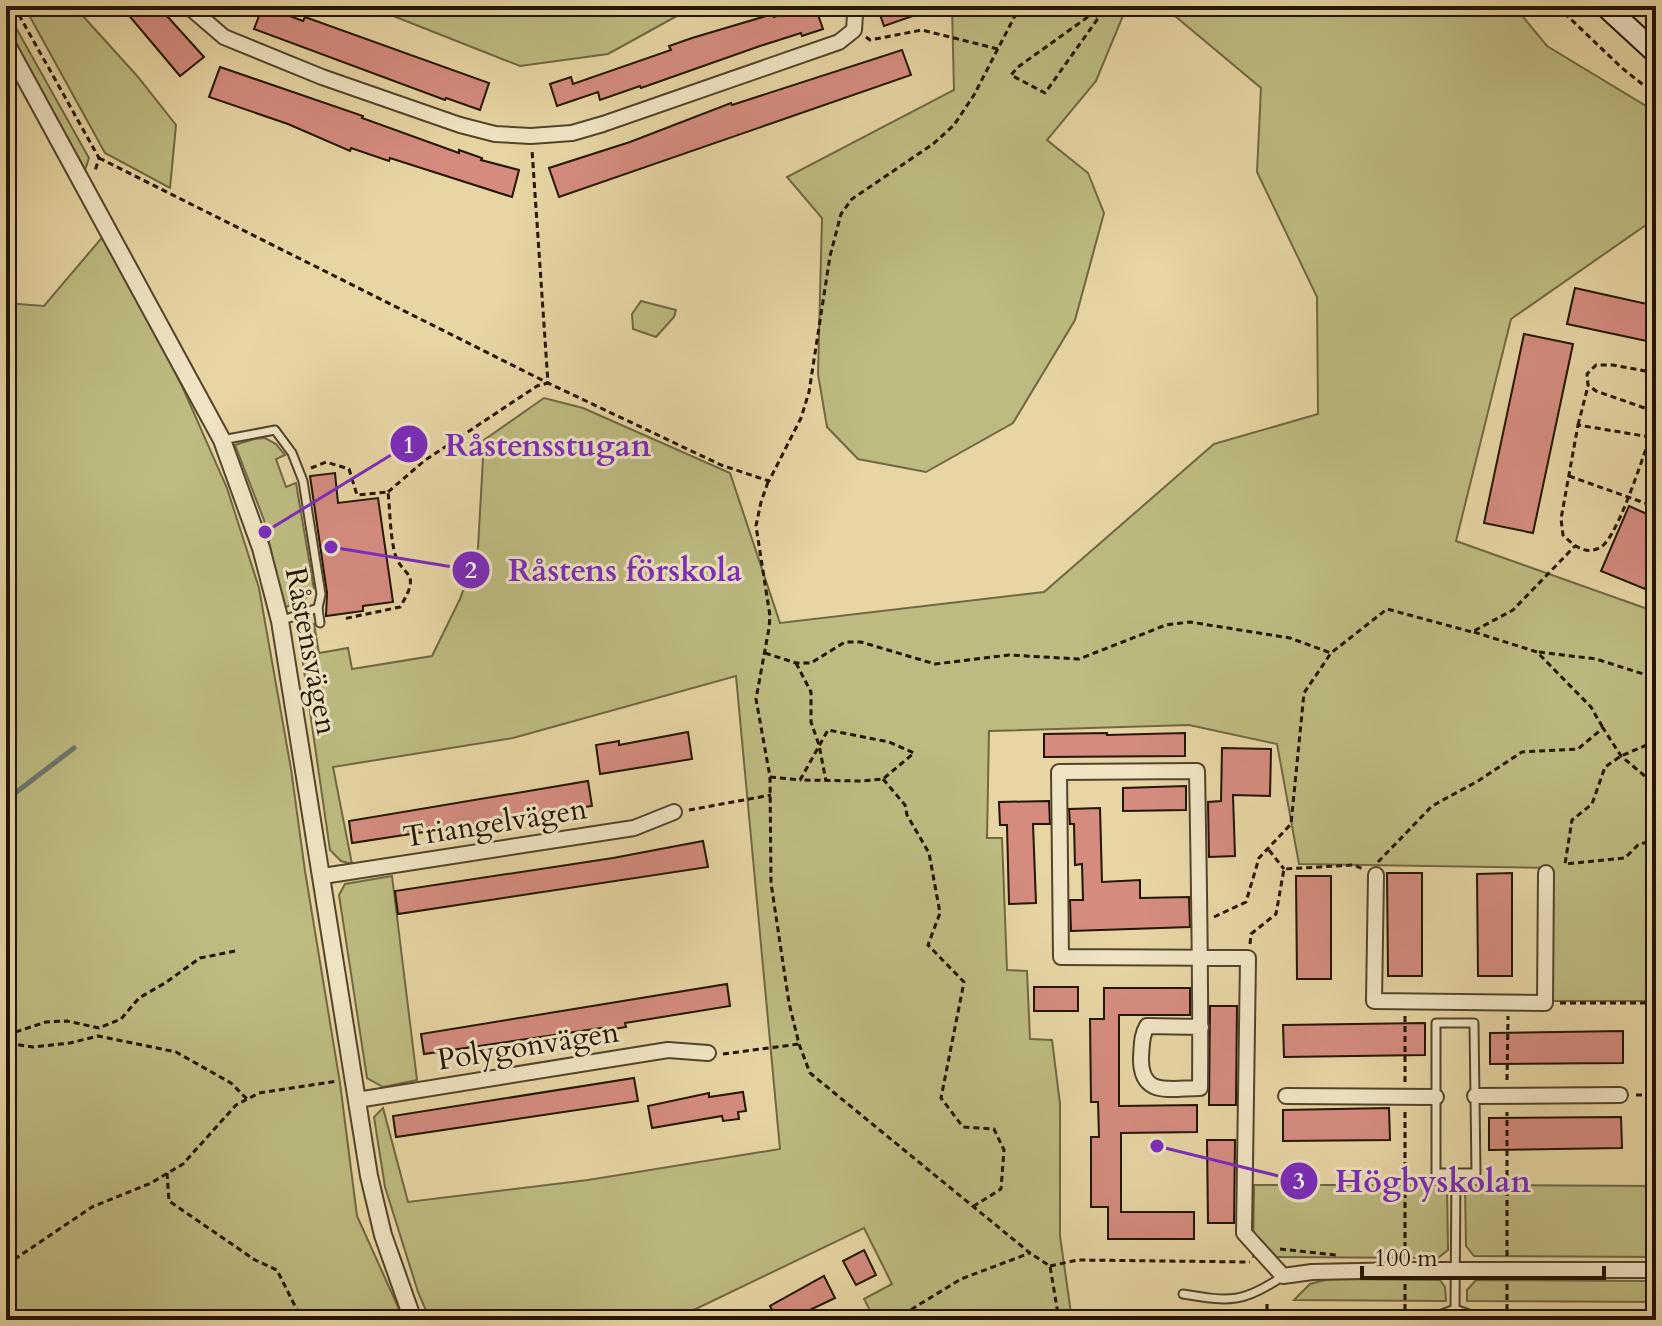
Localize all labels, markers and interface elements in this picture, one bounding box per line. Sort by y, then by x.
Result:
callout: Råstensstugan [389,416,668,472]
text: Råstensstugan [445,424,652,468]
text: 1 [403,429,415,462]
callout: Råstens förskola [451,542,758,598]
text: Råstens förskola [508,549,742,593]
text: 2 [465,554,477,587]
street label: Råstensvägen [275,564,347,738]
street label: Triangelvägen [400,788,590,858]
street label: Polygonvägen [434,1011,622,1081]
callout: Högbyskolan [1279,1153,1547,1209]
text: Högbyskolan [1335,1160,1531,1204]
text: 3 [1293,1165,1305,1198]
scale bar [1362,1230,1604,1280]
text: 100 m [1374,1242,1438,1275]

